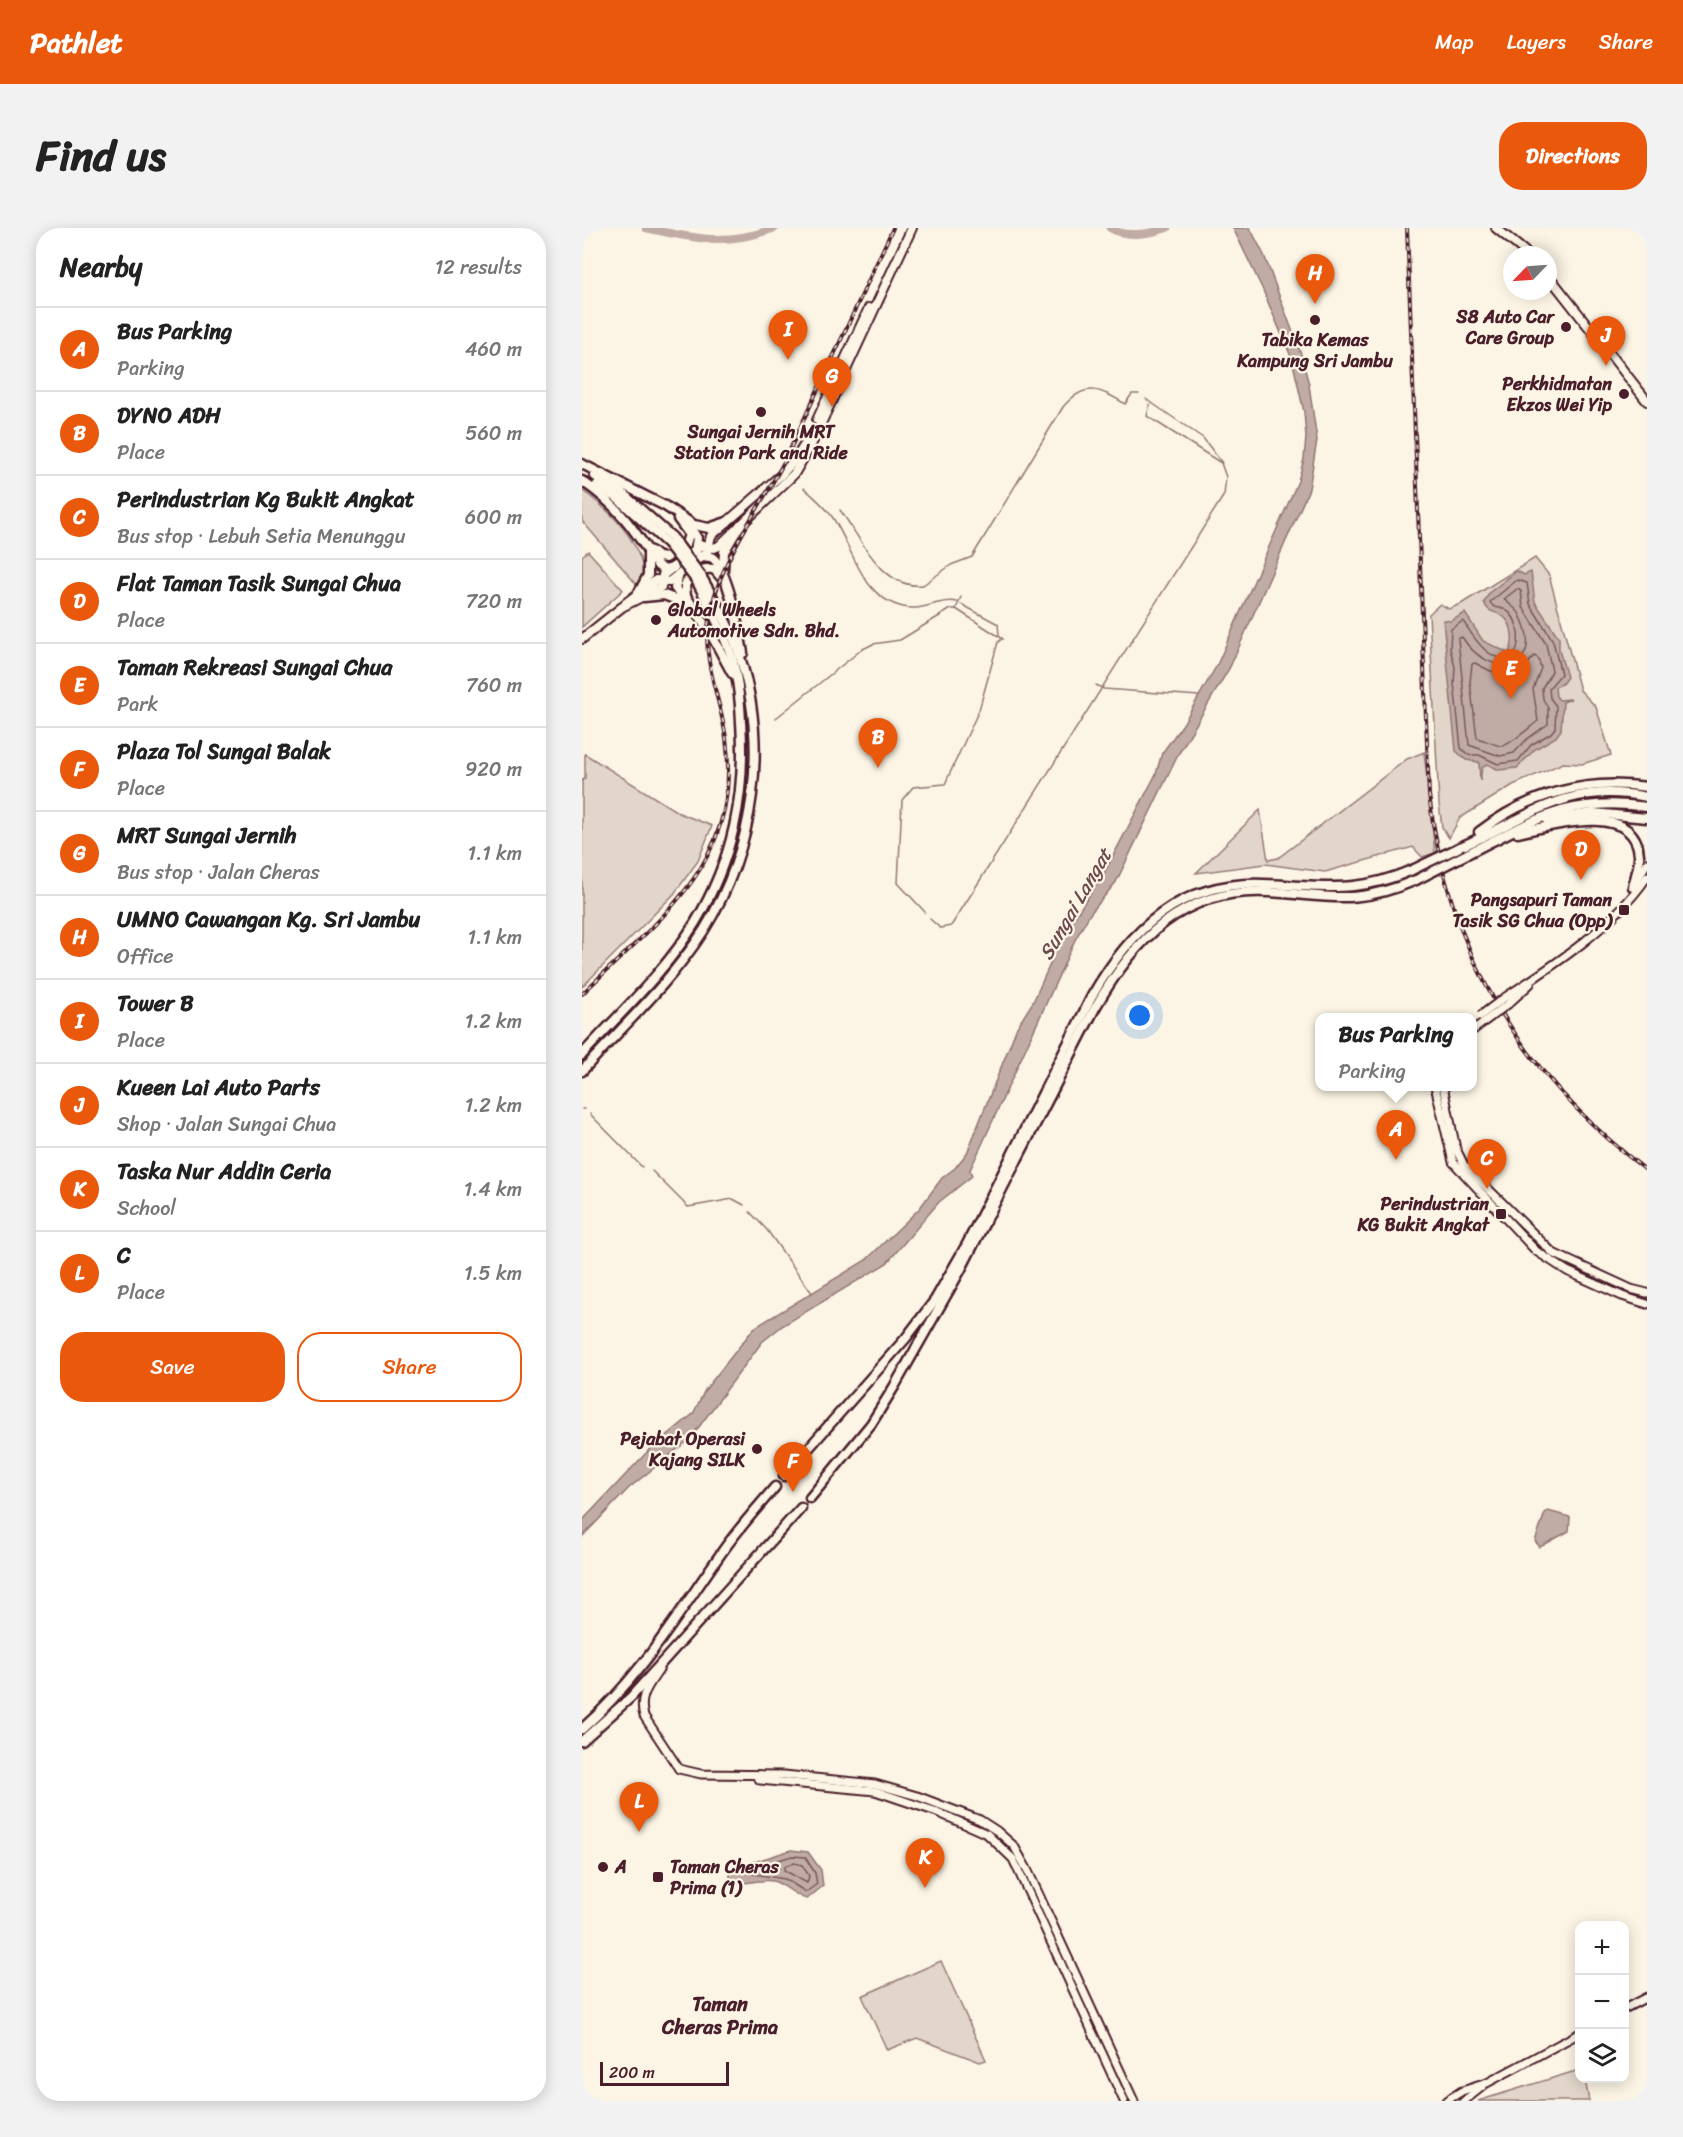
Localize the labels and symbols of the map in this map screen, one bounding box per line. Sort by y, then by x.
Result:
north arrow [1503,246,1557,300]
pin: H [1296,254,1334,304]
place label: S8 Auto Car Care Group [1455,301,1556,354]
pin: I [768,310,808,360]
marker: Tabika Kemas Kampung Sri Jambu [1308,313,1322,327]
pin: J [1586,316,1626,366]
marker: S8 Auto Car Care Group [1559,320,1573,334]
place label: Tabika Kemas Kampung Sri Jambu [1236,324,1393,377]
pin: G [812,358,852,407]
place label: Perkhidmatan Ekzos Wei Yip [1502,368,1612,421]
marker: Perkhidmatan Ekzos Wei Yip [1617,387,1631,401]
marker: Sungai Jernih MRT Station Park and Ride [754,405,768,419]
place label: Sungai Jernih MRT Station Park and Ride [673,416,849,469]
place label: Global Wheels Automotive Sdn. Bhd. [667,594,840,647]
marker: Global Wheels Automotive Sdn. Bhd. [649,613,663,627]
pin: E [1492,650,1530,699]
pin: B [858,718,898,768]
pin: D [1562,830,1600,880]
water label: Sungai Langat [1029,840,1123,967]
place label: Pangsapuri Taman Tasik SG Chua (Opp) [1452,884,1614,937]
marker: Pangsapuri Taman Tasik SG Chua (Opp) [1617,903,1631,917]
your location [1125,1001,1154,1030]
pin: A [1376,1110,1416,1160]
pin: C [1468,1140,1506,1189]
place label: Perindustrian KG Bukit Angkat [1356,1188,1491,1241]
marker: Perindustrian KG Bukit Angkat [1494,1207,1508,1221]
place label: Pejabat Operasi Kajang SILK [620,1423,746,1476]
marker: Pejabat Operasi Kajang SILK [750,1442,764,1456]
pin: F [774,1442,812,1492]
pin: L [620,1782,658,1832]
pin: K [906,1838,944,1888]
place label: A [614,1851,627,1883]
place label: Taman Cheras Prima (1) [670,1851,779,1904]
marker: A [596,1860,610,1874]
marker: Taman Cheras Prima (1) [651,1870,665,1884]
district label: Taman Cheras Prima [661,1987,778,2045]
scale bar [600,2059,729,2086]

